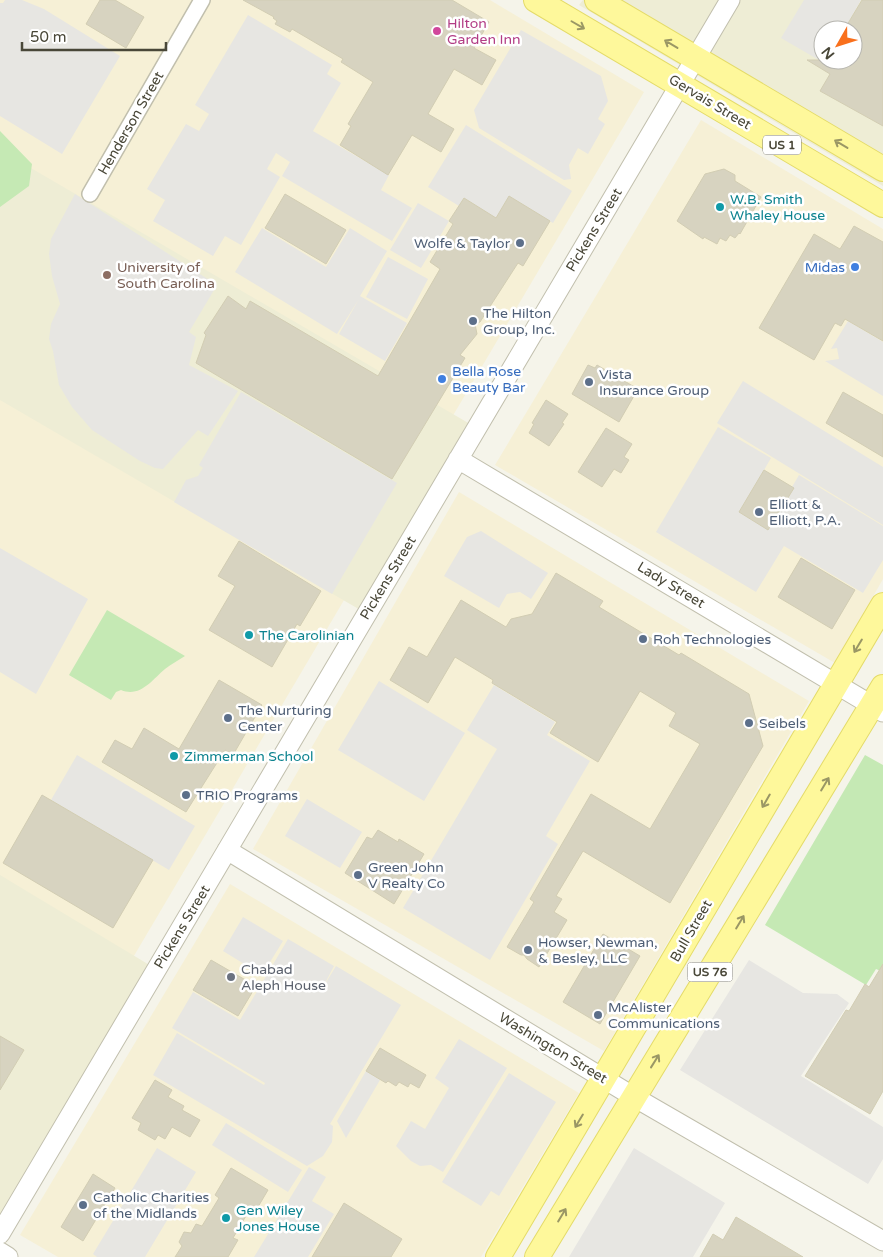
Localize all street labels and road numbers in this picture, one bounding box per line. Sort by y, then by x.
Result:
street label: Henderson Street [95,68,168,178]
street label: Gervais Street [666,71,755,134]
road number: US 1 [763,136,801,154]
street label: Pickens Street [562,185,626,275]
street label: Pickens Street [356,533,420,623]
street label: Lady Street [634,558,708,612]
street label: Pickens Street [150,882,214,972]
street label: Bull Street [666,896,716,965]
road number: US 76 [688,962,732,982]
street label: Washington Street [496,1009,611,1087]

